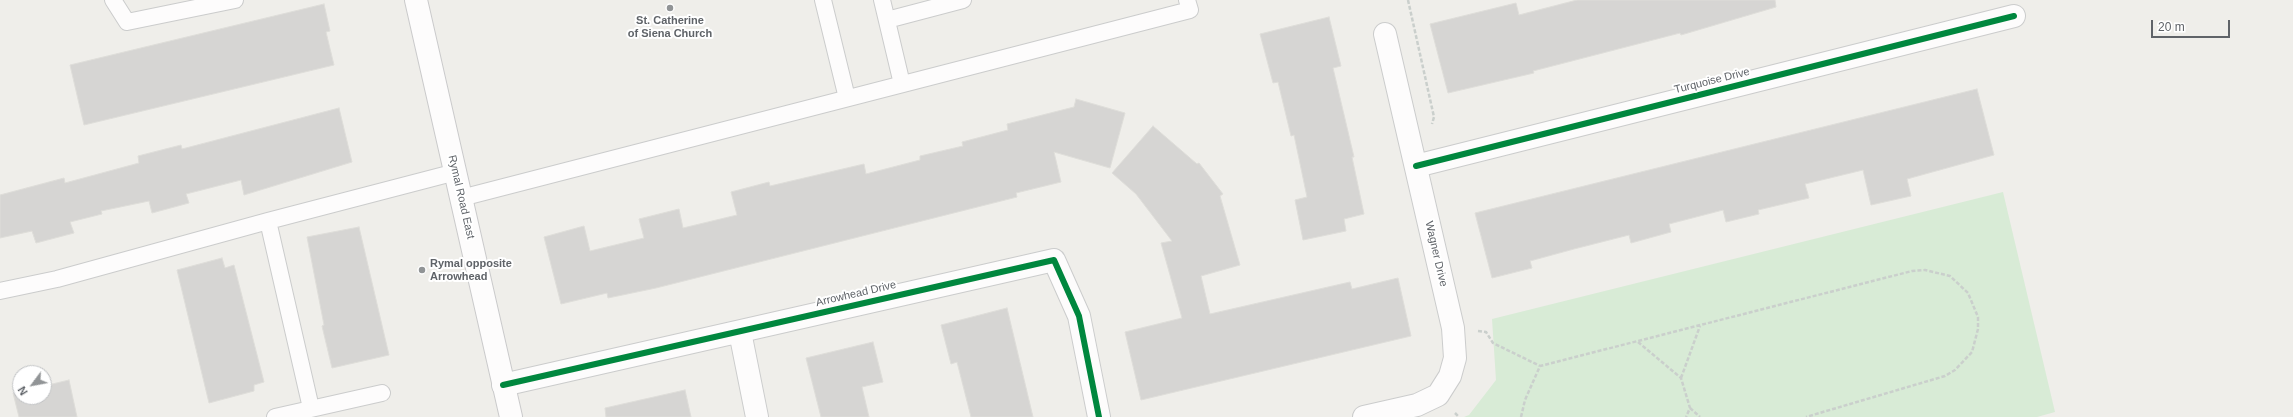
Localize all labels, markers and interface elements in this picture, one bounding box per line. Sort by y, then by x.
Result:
marker: St. Catherine of Siena Church [665,3,675,13]
scale bar [2153,12,2232,38]
place label: St. Catherine of Siena Church [628,14,712,40]
text: 20 m [2158,20,2185,34]
street label: Turquoise Drive [1673,65,1751,97]
street label: Rymal Road East [445,154,477,240]
street label: Wagner Drive [1422,220,1450,288]
place label: Rymal opposite Arrowhead [430,257,512,283]
marker: Rymal opposite Arrowhead [417,265,427,275]
street label: Arrowhead Drive [815,278,897,310]
north arrow [12,365,52,405]
text: N [15,384,30,397]

